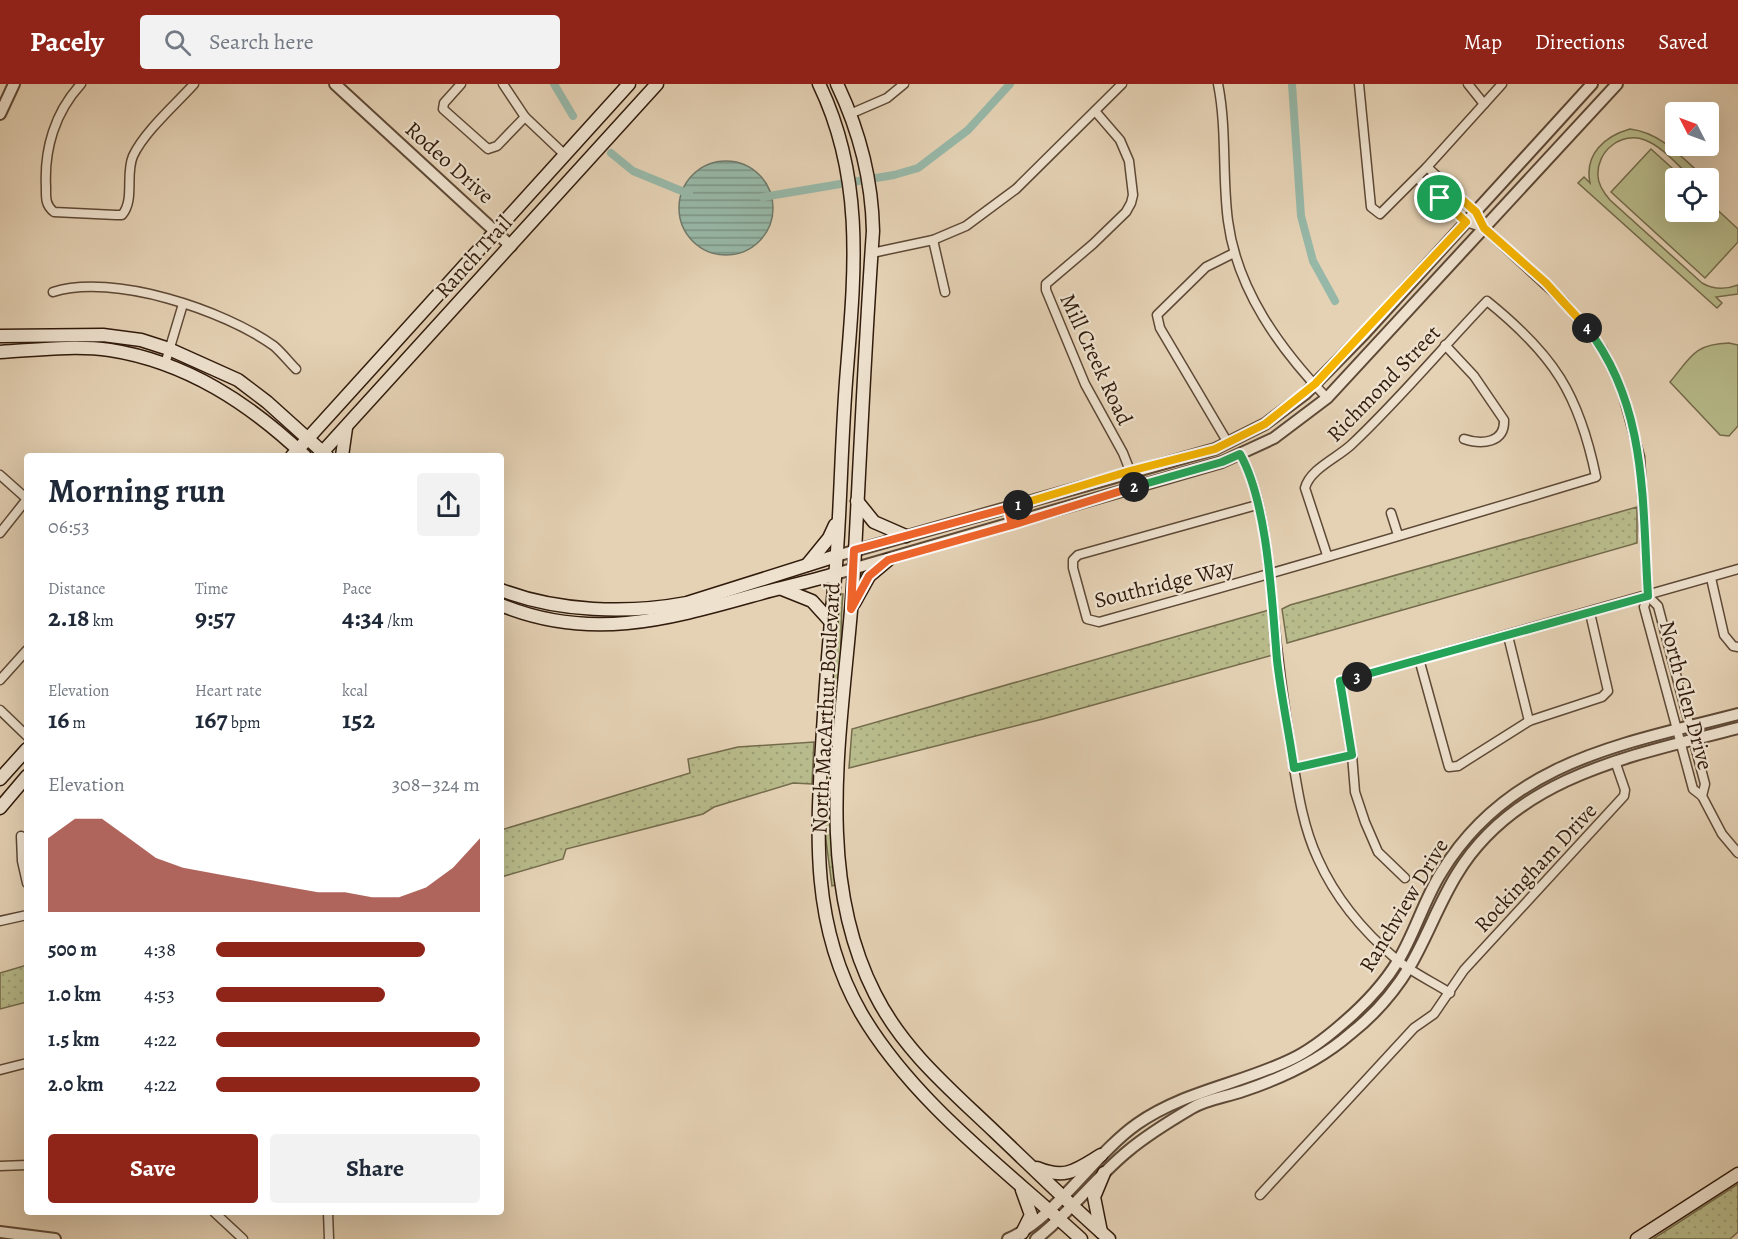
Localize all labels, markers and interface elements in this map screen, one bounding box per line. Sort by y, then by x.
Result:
search box [140,15,560,69]
text: Pacely [30,23,104,61]
icon: search [161,26,194,59]
text: Search here [209,27,314,57]
text: Map [1464,28,1502,56]
text: Directions [1535,28,1625,56]
text: Saved [1658,28,1708,56]
north arrow [1665,102,1719,156]
map controls [1665,102,1719,222]
street label: Rodeo Drive [398,115,500,211]
button: locate [1665,168,1719,222]
pin [1414,172,1465,223]
icon: arrive [1423,181,1456,214]
street label: Ranch Trail [428,209,519,305]
street label: Mill Creek Road [1052,289,1140,430]
pin: 4 [1572,313,1602,343]
text: 4 [1583,317,1591,339]
street label: Richmond Street [1320,319,1447,449]
text: Morning run [48,468,225,513]
pin: 2 [1119,472,1149,502]
button: share [417,473,480,536]
text: 2 [1130,476,1138,498]
pin: 1 [1003,490,1033,520]
text: 1 [1015,494,1021,516]
text: 06:53 [48,513,90,540]
street label: Southridge Way [1091,552,1238,616]
text: Distance [48,578,105,600]
text: Time [195,578,228,600]
text: Pace [342,578,372,600]
street label: North MacArthur Boulevard [804,582,848,834]
text: 2.18 [48,600,90,635]
text: 9:57 [195,600,235,635]
text: 4:34 [342,600,384,635]
text: km [90,610,114,632]
text: /km [384,610,414,632]
street label: North Glen Drive [1652,617,1720,773]
pin: 3 [1342,662,1372,692]
text: 3 [1354,666,1360,688]
text: Elevation [48,680,109,702]
text: Heart rate [195,680,262,702]
text: kcal [342,680,368,702]
text: 16 [48,702,69,737]
text: 167 [195,702,228,737]
text: 152 [342,702,375,737]
text: m [69,712,86,734]
text: bpm [228,712,261,734]
text: Elevation [48,771,125,798]
text: 308–324 m [392,771,480,798]
street label: Rockingham Drive [1468,796,1604,939]
street label: Ranchview Drive [1352,833,1456,978]
text: 500 m [48,936,97,963]
text: 4:38 [144,936,176,963]
text: 1.0 km [48,981,101,1008]
text: 4:53 [144,981,175,1008]
text: 1.5 km [48,1026,100,1053]
text: 4:22 [144,1026,177,1053]
text: 2.0 km [48,1071,104,1098]
text: 4:22 [144,1071,177,1098]
button: Save [48,1134,258,1203]
button: Share [270,1134,480,1203]

